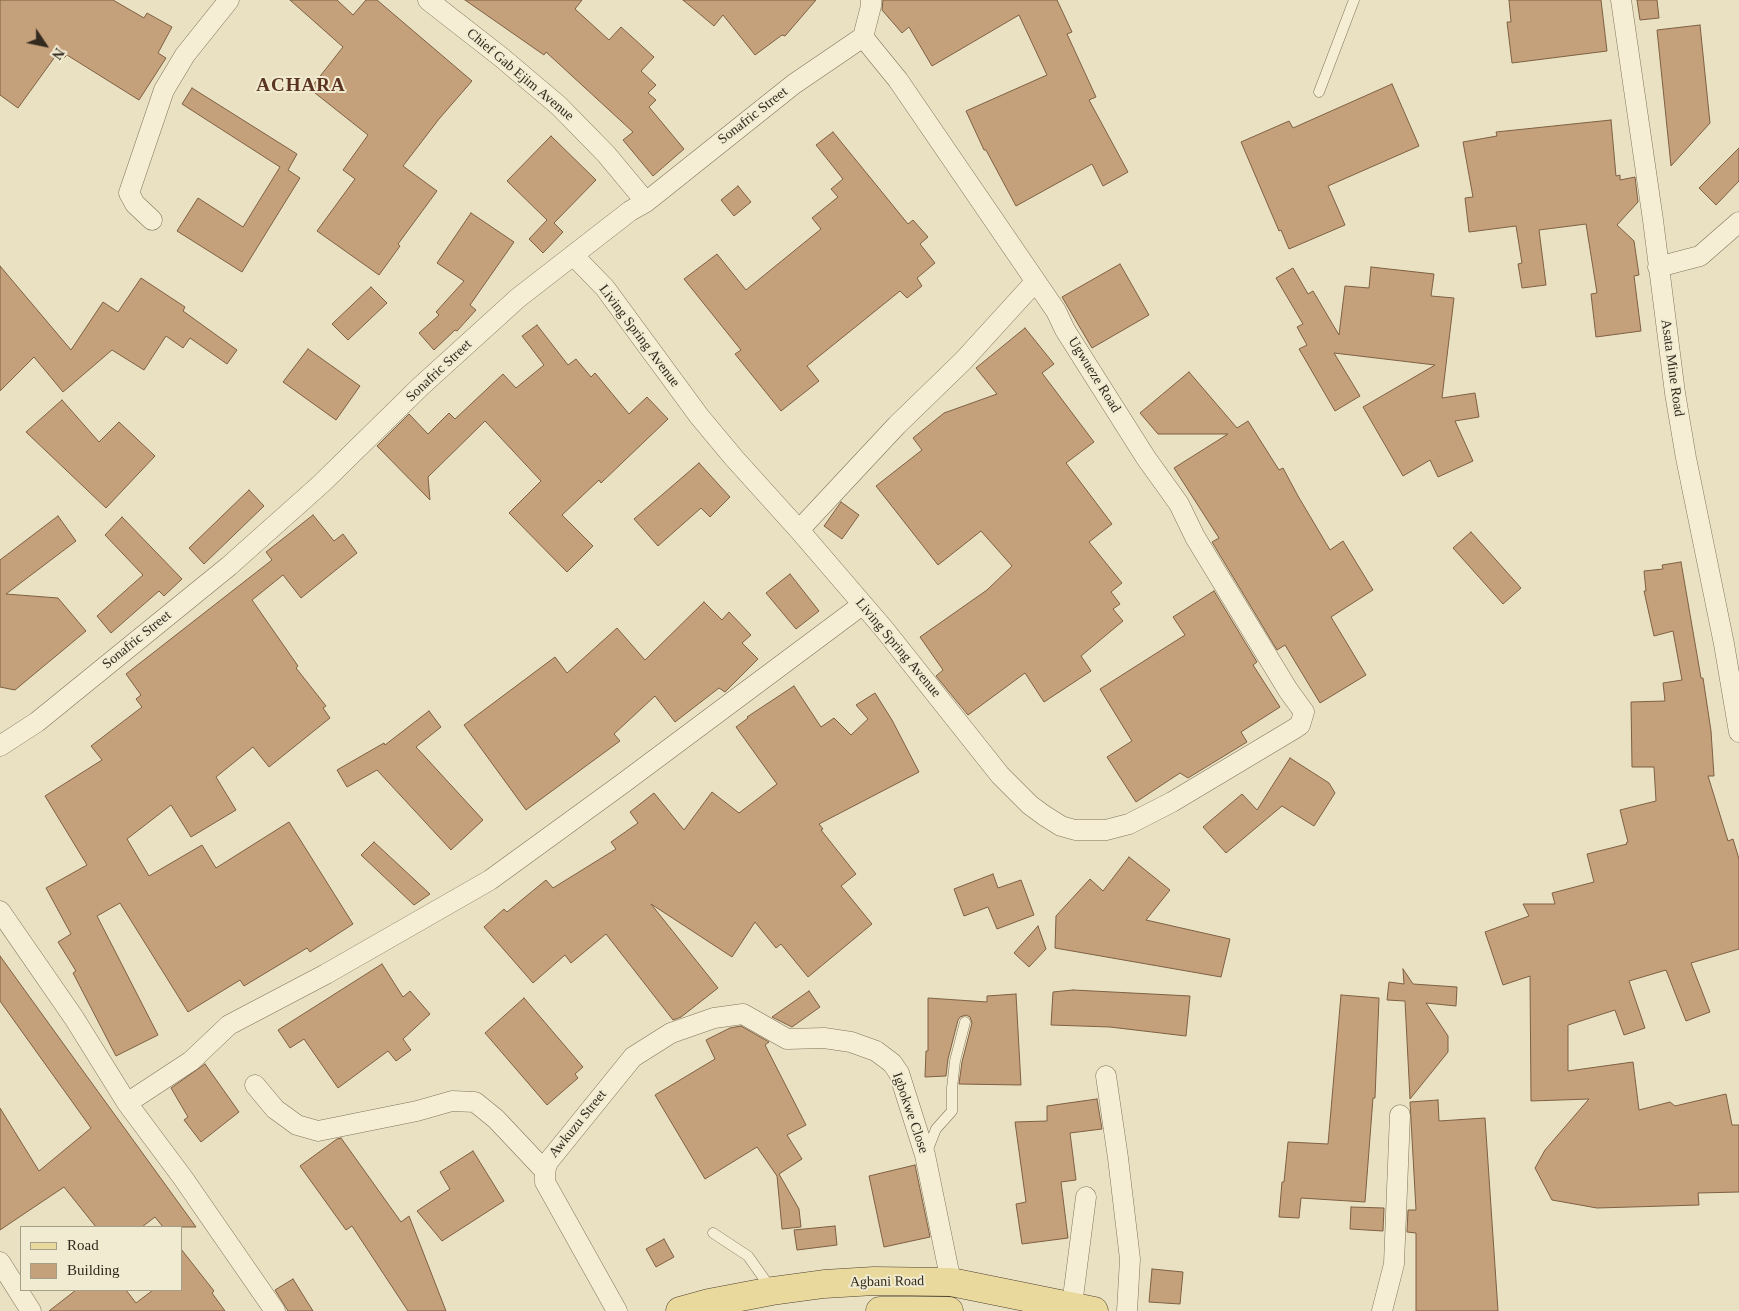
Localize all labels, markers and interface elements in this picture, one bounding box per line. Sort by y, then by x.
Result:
north arrow [20,20,70,70]
street label: Chief Gab Ejim Avenue [463,25,577,125]
text: N [49,45,67,62]
district label: ACHARA [256,75,346,97]
street label: Sonafric Street [715,84,791,148]
street label: Living Spring Avenue [595,281,683,391]
street label: Asata Mine Road [1657,318,1687,418]
street label: Ugwueze Road [1064,334,1124,416]
street label: Sonafric Street [403,336,475,406]
street label: Living Spring Avenue [852,595,944,701]
street label: Sonafric Street [99,607,175,673]
street label: Igbokwe Close [888,1070,932,1156]
street label: Awkuzu Street [546,1087,610,1161]
legend [20,1226,182,1291]
text: Road [67,1237,99,1253]
text: Building [67,1262,120,1278]
street label: Agbani Road [850,1273,924,1291]

